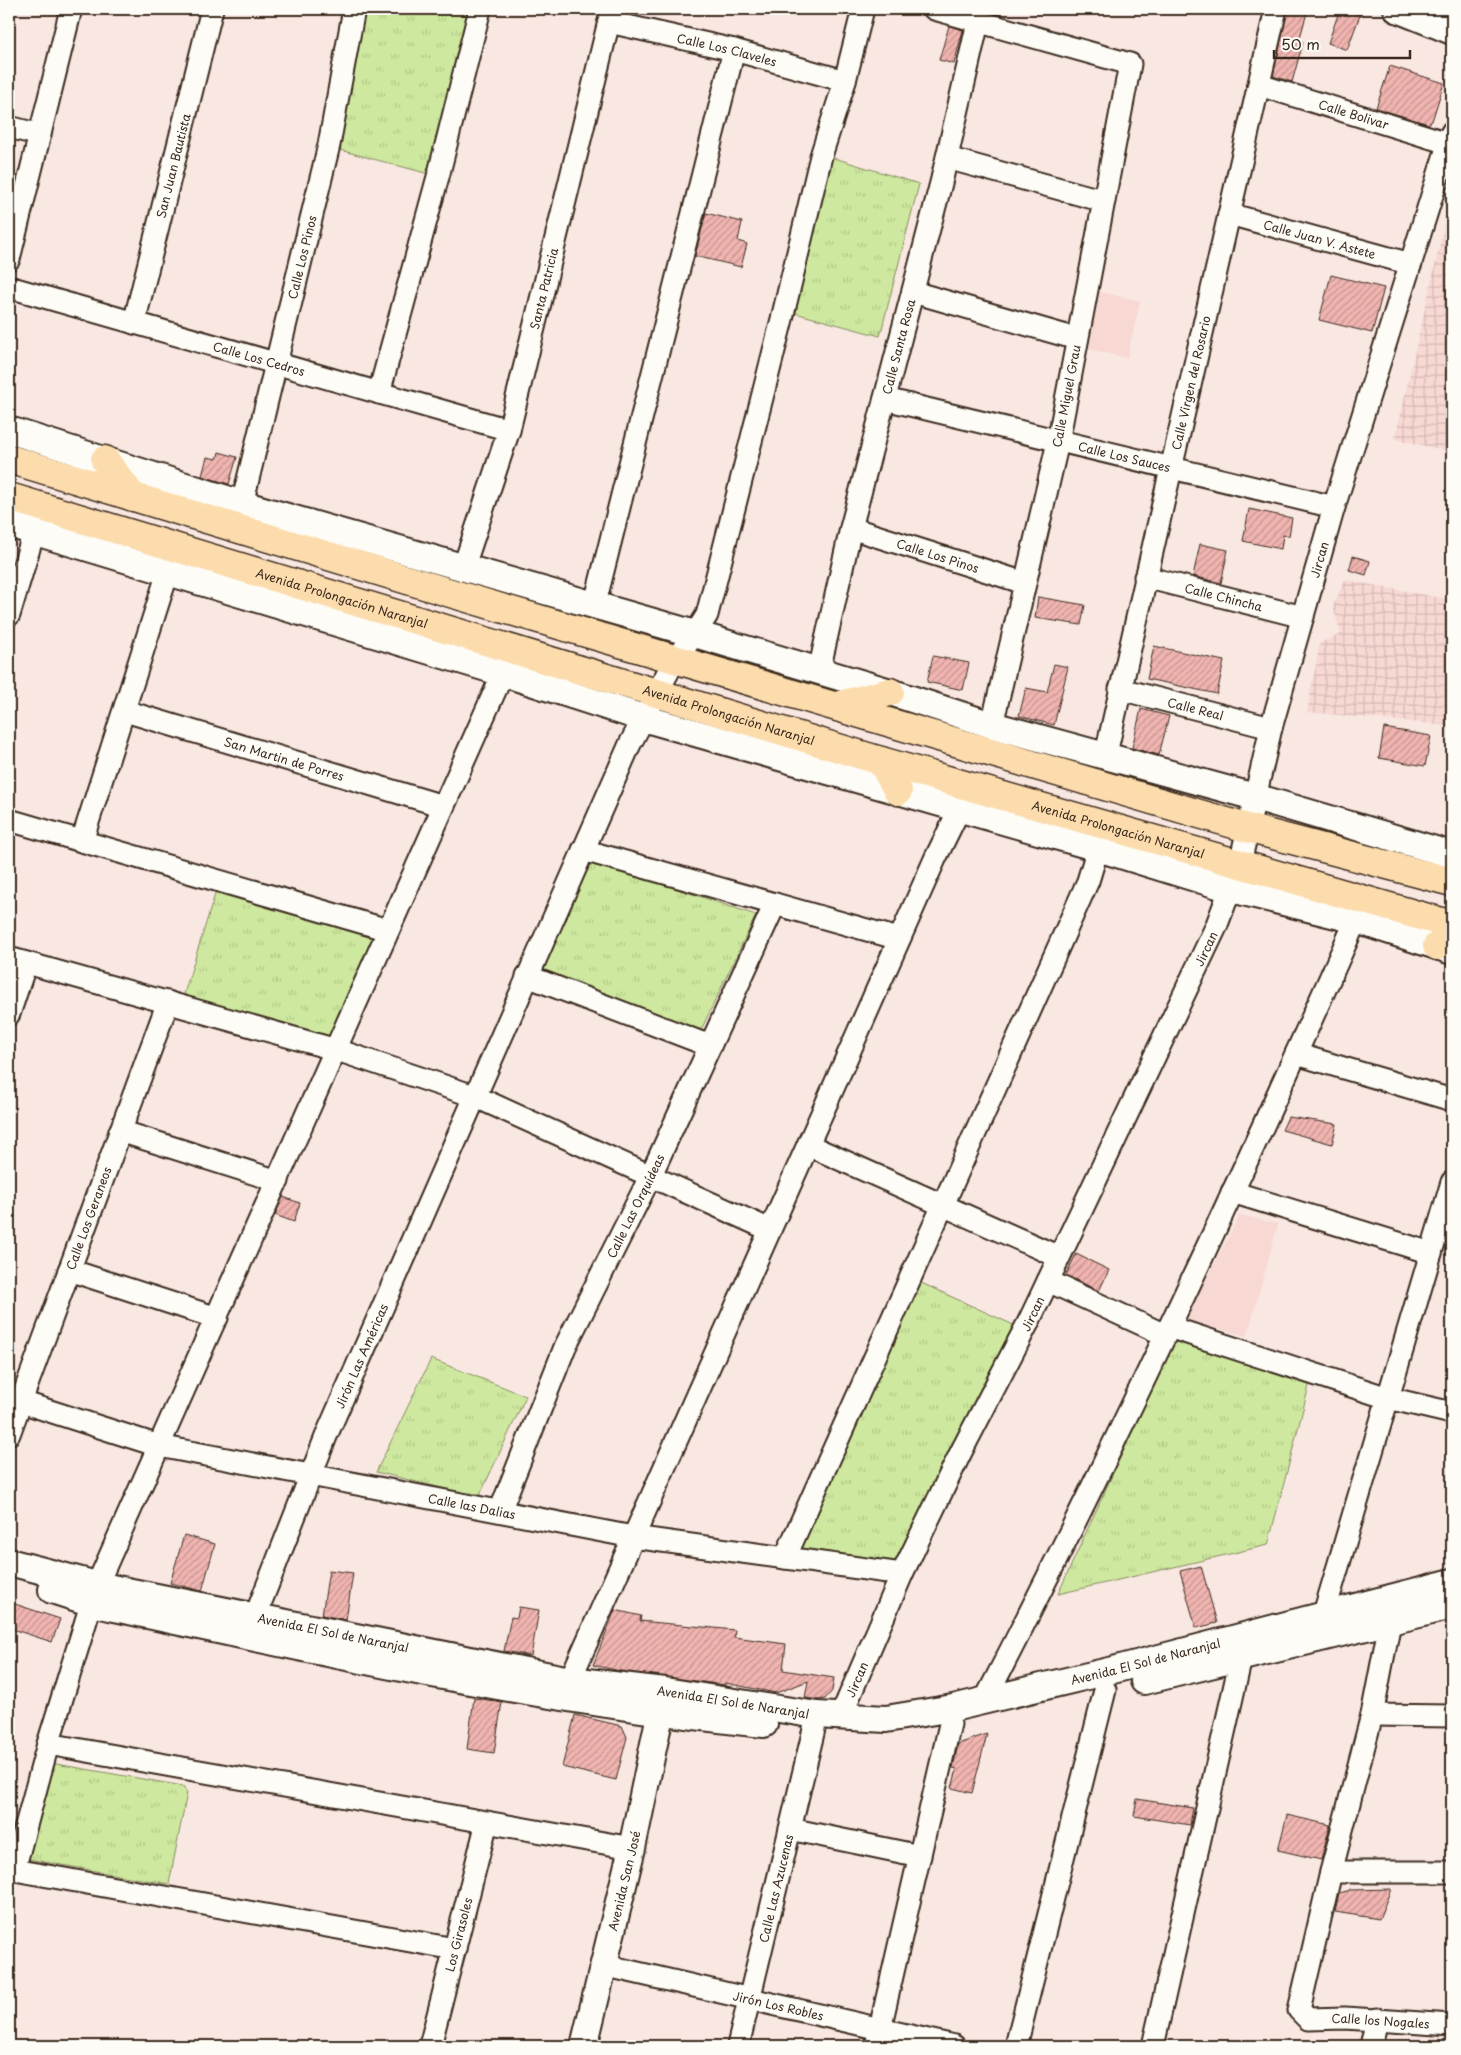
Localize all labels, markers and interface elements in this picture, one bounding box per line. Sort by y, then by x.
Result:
street label: Calle Los Claveles [675,28,779,71]
scale bar [1274,28,1410,60]
text: 50 m [1281,32,1320,55]
street label: Calle Bolivar [1316,95,1391,133]
street label: San Juan Bautista [151,111,195,220]
street label: Calle Los Pinos [283,213,321,301]
street label: Calle Juan V. Astete [1261,215,1378,263]
street label: Santa Patricia [525,245,562,331]
street label: Calle Santa Rosa [877,296,920,396]
street label: Calle Virgen del Rosario [1167,313,1215,452]
street label: Calle Los Cedros [211,337,308,380]
street label: Calle Miguel Grau [1047,343,1085,449]
street label: Calle Los Sauces [1076,437,1173,476]
street label: Calle Los Pinos [894,534,982,577]
street label: Jircan [1305,539,1333,580]
street label: Avenida Prolongación Naranjal [254,563,430,632]
street label: Calle Chincha [1183,578,1265,616]
street label: Avenida Prolongación Naranjal [641,680,817,749]
street label: Calle Real [1165,693,1226,724]
street label: San Martin de Porres [222,732,347,785]
street label: Avenida Prolongación Naranjal [1030,796,1207,862]
street label: Jircan [1190,928,1222,969]
street label: Calle Las Orquídeas [602,1150,669,1261]
street label: Calle Los Geraneos [61,1163,116,1272]
street label: Jircan [1016,1293,1049,1334]
street label: Jirón Las Américas [330,1300,392,1411]
street label: Calle las Dalias [426,1489,518,1523]
street label: Avenida El Sol de Naranjal [256,1608,411,1656]
street label: Avenida El Sol de Naranjal [1069,1634,1222,1689]
street label: Jircan [841,1659,872,1700]
street label: Avenida El Sol de Naranjal [656,1681,811,1723]
street label: Avenida San José [603,1829,644,1933]
street label: Calle Las Azucenas [754,1832,798,1944]
street label: Los Girasoles [440,1895,477,1974]
street label: Jirón Los Robles [731,1986,826,2025]
street label: Calle los Nogales [1331,2009,1431,2033]

